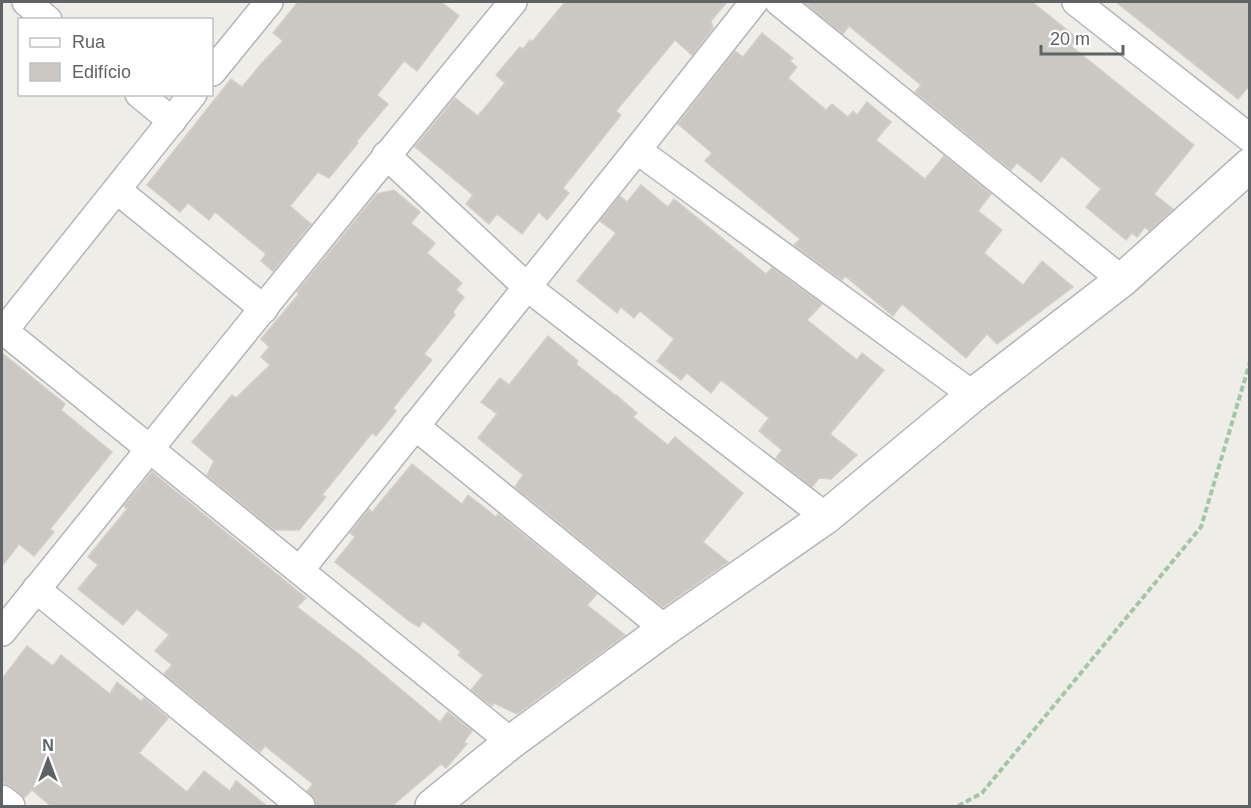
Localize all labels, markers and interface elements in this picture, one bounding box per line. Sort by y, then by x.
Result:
legend [18,18,213,96]
scale bar [1041,18,1124,56]
text: 20 m [1050,29,1090,49]
text: Rua [72,32,106,52]
text: Edifício [72,62,131,82]
north arrow [18,730,78,790]
text: N [42,737,54,754]

